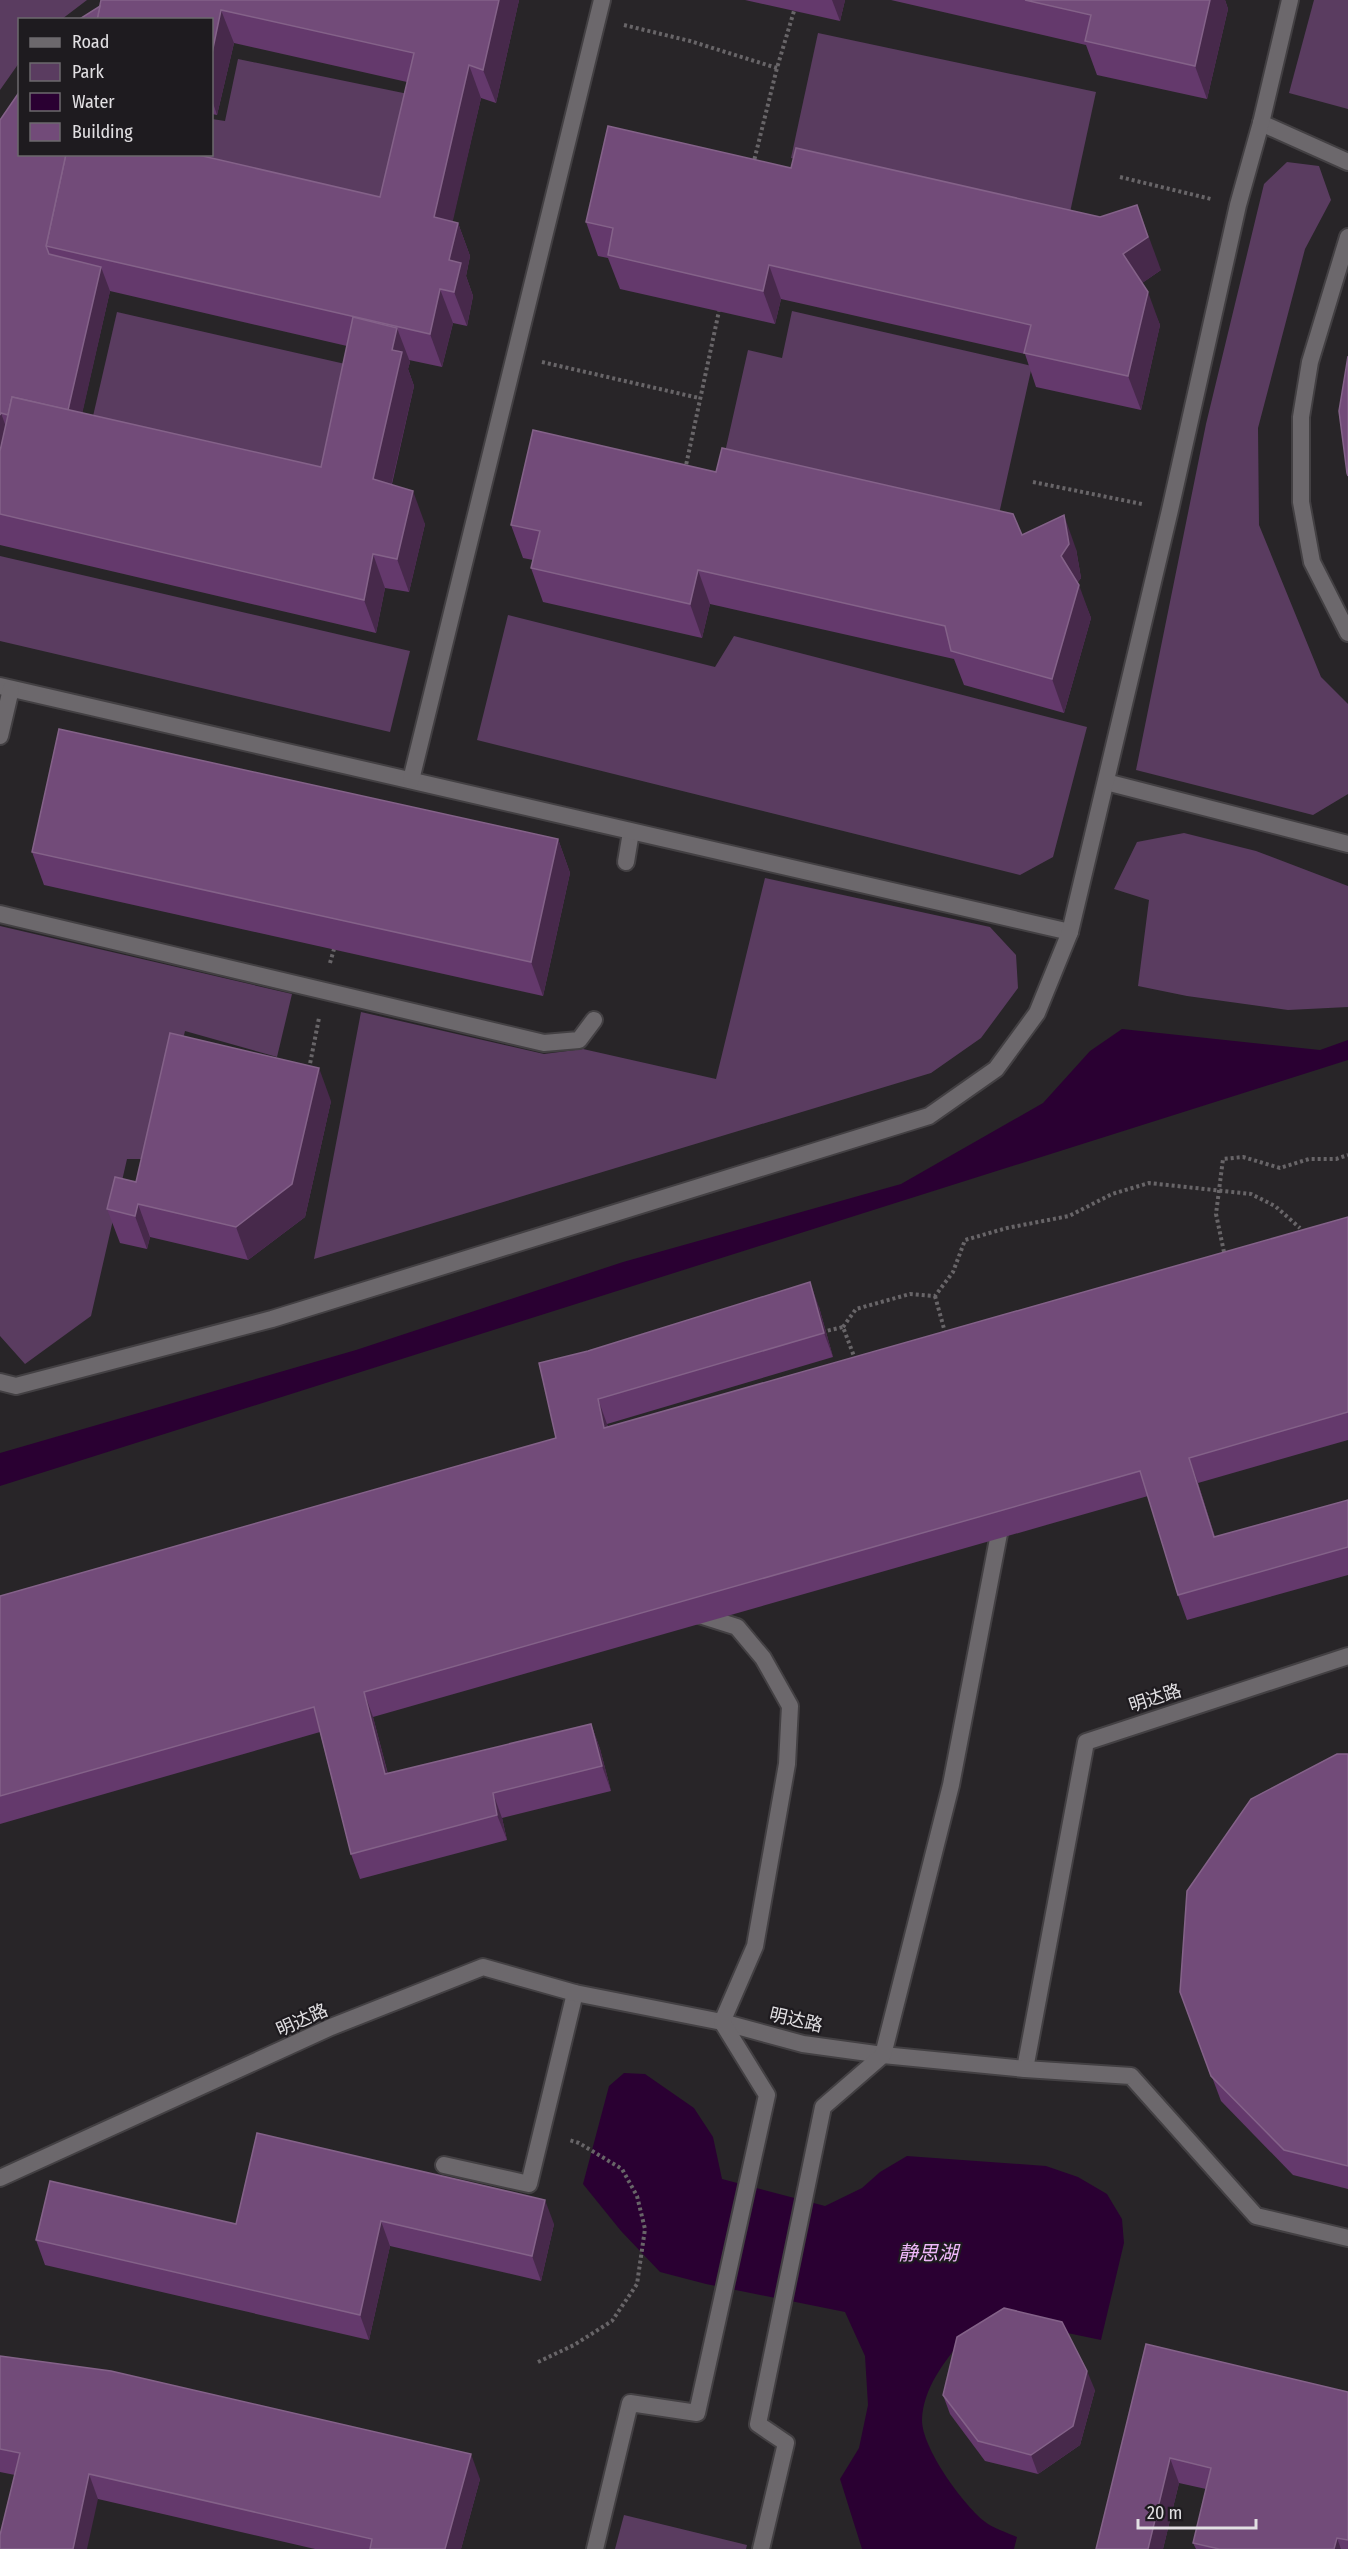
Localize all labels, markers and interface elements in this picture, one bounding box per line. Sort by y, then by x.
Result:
legend [18,18,213,156]
text: Road [72,31,109,53]
text: Park [72,61,105,83]
text: Water [72,91,115,113]
text: Building [72,121,133,143]
street label: 明达路 [1126,1679,1184,1717]
street label: 明达路 [273,1999,331,2041]
street label: 明达路 [767,2003,825,2037]
water label: 静思湖 [898,2241,961,2265]
scale bar [1138,2492,1256,2530]
text: 20 m [1147,2502,1182,2524]

